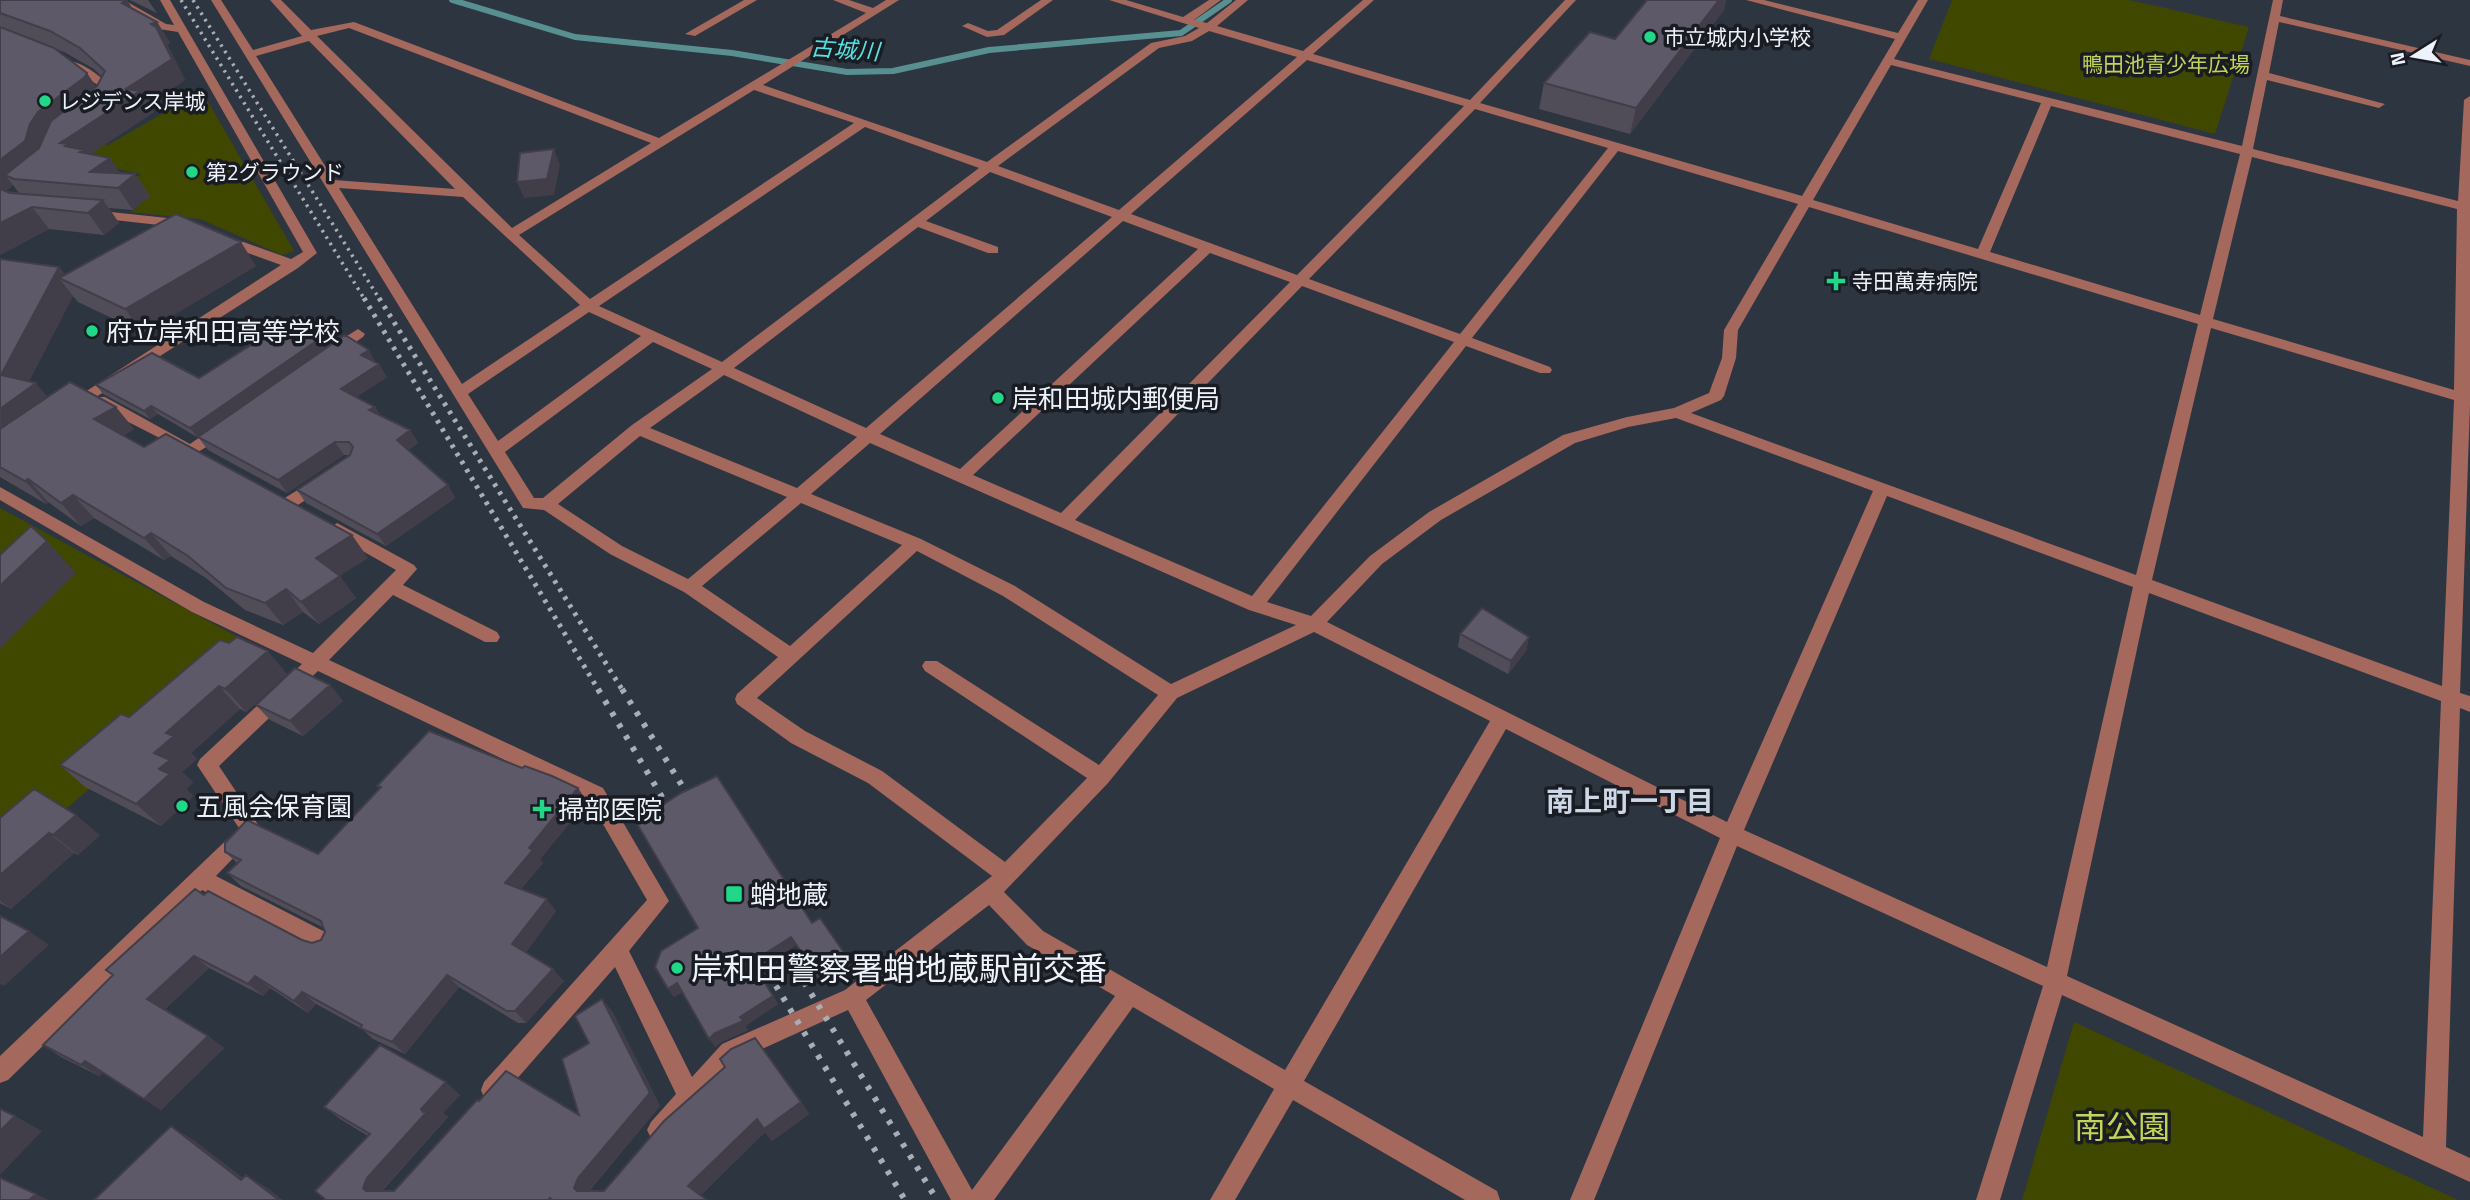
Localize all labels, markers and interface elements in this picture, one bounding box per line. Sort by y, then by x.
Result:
place label: 市立城内小学校 [1664,21,1811,53]
north arrow [2379,21,2449,91]
water label: 古城川 [809,29,884,69]
marker: 市立城内小学校 [1642,29,1658,45]
park label: 鴨田池青少年広場 [2082,48,2250,80]
text: N [2381,50,2412,69]
place label: レジデンス岸城 [59,85,206,117]
marker: レジデンス岸城 [37,93,53,109]
place label: 第2グラウンド [206,156,344,188]
marker: 第2グラウンド [184,164,200,180]
place label: 寺田萬寿病院 [1852,265,1978,297]
marker: 寺田萬寿病院 [1826,271,1846,291]
place label: 府立岸和田高等学校 [106,312,340,351]
marker: 府立岸和田高等学校 [84,323,100,339]
place label: 岸和田城内郵便局 [1012,379,1220,418]
marker: 岸和田城内郵便局 [990,390,1006,406]
district label: 南上町一丁目 [1546,779,1714,822]
place label: 五風会保育園 [196,787,352,826]
place label: 掃部医院 [558,790,662,829]
marker: 五風会保育園 [174,798,190,814]
marker: 掃部医院 [532,799,552,819]
place label: 蛸地蔵 [750,875,828,914]
marker: 蛸地蔵 [724,884,744,904]
place label: 岸和田警察署蛸地蔵駅前交番 [691,944,1107,992]
marker: 岸和田警察署蛸地蔵駅前交番 [669,960,685,976]
park label: 南公園 [2074,1102,2170,1150]

